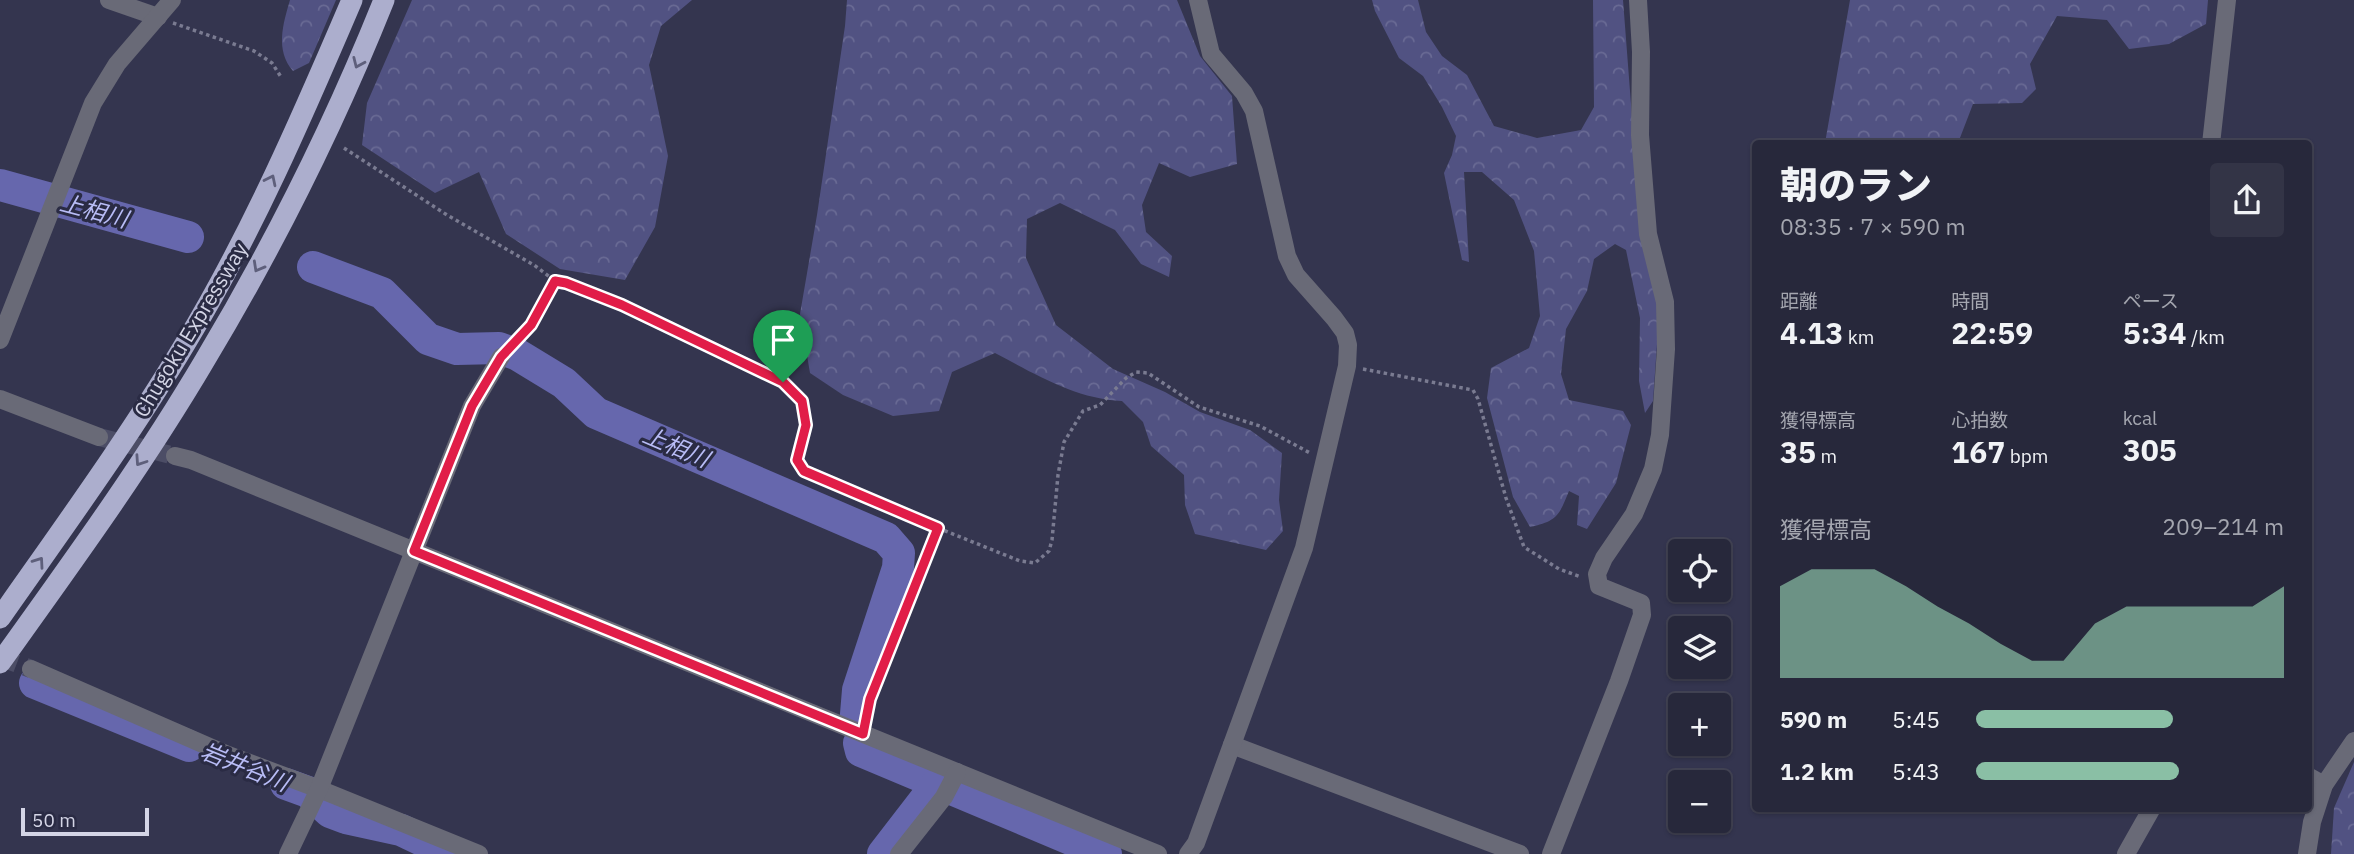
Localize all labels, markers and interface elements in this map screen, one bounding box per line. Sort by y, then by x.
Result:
one-way arrow [352,56,366,68]
text: 朝のラン [1780,160,1932,209]
button: share [2210,163,2284,237]
one-way arrow [263,175,277,187]
water label: 上相川 [57,187,134,234]
text: 08:35 · 7 × 590 m [1780,211,1966,241]
street label: Chugoku Expressway [127,236,254,422]
one-way arrow [253,260,266,273]
text: 距離 [1780,289,1818,313]
text: 時間 [1951,289,1989,313]
text: ペース [2123,289,2179,313]
pin [753,310,813,382]
text: 4.13 [1780,313,1843,352]
text: 22:59 [1951,313,2033,352]
text: 5:34 [2123,313,2187,352]
icon: arrive [764,321,802,359]
text: km [1843,325,1874,349]
text: /km [2187,325,2225,349]
text: kcal [2123,406,2157,430]
text: 獲得標高 [1780,408,1856,432]
text: 心拍数 [1951,408,2008,432]
water label: 上相川 [639,419,717,475]
text: 305 [2123,430,2177,469]
text: 35 [1780,432,1816,471]
text: 167 [1951,432,2005,471]
text: m [1816,444,1837,468]
text: bpm [2005,444,2048,468]
one-way arrow [135,454,148,467]
text: 209–214 m [2162,511,2284,541]
text: 獲得標高 [1780,514,1872,544]
map controls [1668,539,1731,833]
button: locate [1668,539,1731,602]
one-way arrow [31,557,43,570]
button: layers [1668,616,1731,679]
button: + [1668,693,1731,756]
text: 590 m [1780,704,1847,734]
text: 5:45 [1892,704,1940,734]
water label: 岩井谷川 [197,735,296,798]
text: 1.2 km [1780,756,1854,786]
text: 5:43 [1892,756,1940,786]
button: − [1668,770,1731,833]
scale bar [21,805,149,837]
text: 50 m [32,808,76,832]

